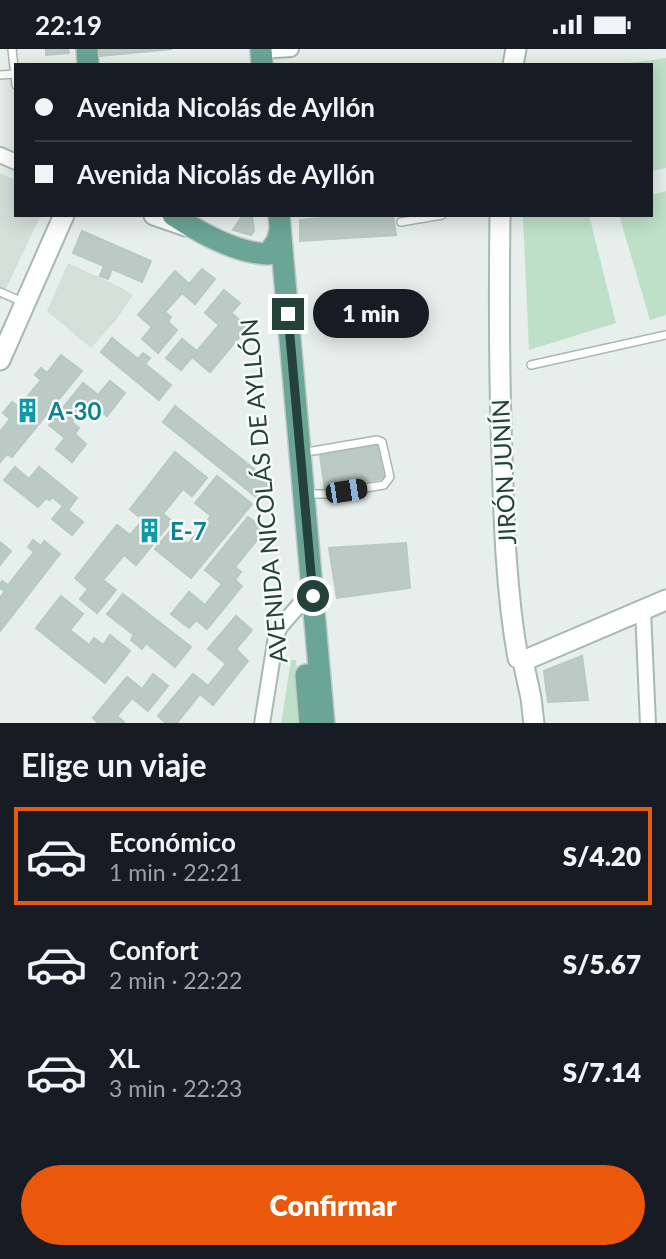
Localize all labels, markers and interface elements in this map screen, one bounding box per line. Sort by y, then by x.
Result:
text: 22:19 [35,9,102,41]
text: Avenida Nicolás de Ayllón [77,91,375,123]
text: Avenida Nicolás de Ayllón [77,158,375,190]
callout: 1 min [312,289,428,339]
route end [272,298,304,330]
text: 1 min [342,299,400,327]
street label: AVENIDA NICOLÁS DE AYLLÓN [233,318,293,664]
building icon: A-30 [14,396,42,424]
place label: A-30 [47,396,102,425]
street label: JIRÓN JUNÍN [485,398,521,546]
car [324,477,369,505]
building icon: E-7 [136,516,164,544]
place label: E-7 [170,516,207,545]
route start [297,580,329,612]
text: Elige un viaje [21,745,206,784]
icon: car [25,825,88,888]
text: Económico [109,826,236,858]
text: S/4.20 [563,840,641,872]
text: 1 min · 22:21 [109,858,242,886]
icon: car [25,933,88,996]
text: Confort [109,934,199,966]
text: S/5.67 [563,948,641,980]
text: 2 min · 22:22 [109,966,242,994]
icon: car [25,1041,88,1104]
text: XL [109,1042,140,1074]
text: S/7.14 [563,1056,641,1088]
text: 3 min · 22:23 [109,1074,242,1102]
button: Confirmar [21,1165,645,1245]

